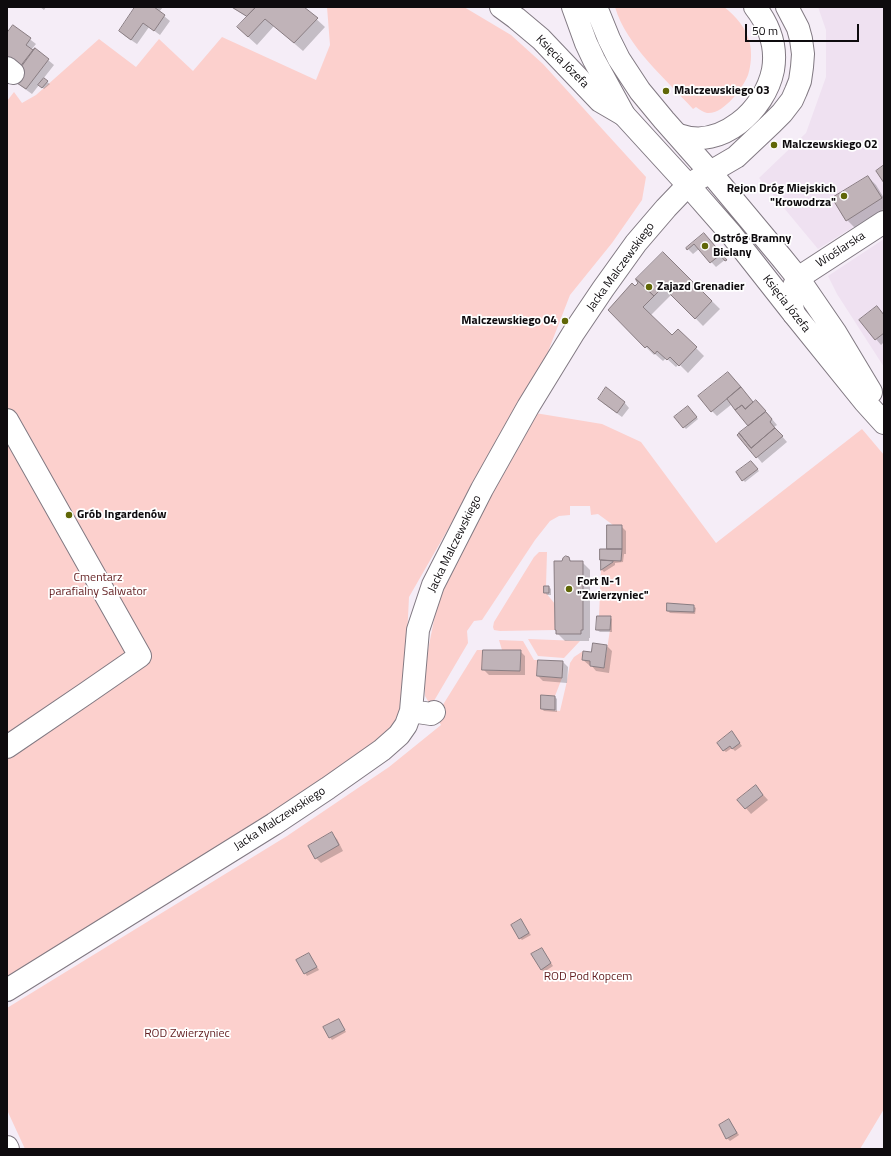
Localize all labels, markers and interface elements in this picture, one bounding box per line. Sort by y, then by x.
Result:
scale bar [747,16,861,42]
text: 50 m [752,21,778,40]
street label: Księcia Józefa [533,33,591,91]
place label: Malczewskiego 03 [674,84,770,98]
marker: Malczewskiego 03 [661,86,671,96]
place label: Malczewskiego 02 [782,138,878,152]
marker: Malczewskiego 02 [769,140,779,150]
place label: Rejon Dróg Miejskich "Krowodrza" [727,182,836,210]
marker: Rejon Dróg Miejskich "Krowodrza" [839,191,849,201]
street label: Jacka Malczewskiego [584,220,658,314]
street label: Wioślarska [814,229,868,271]
place label: Ostróg Bramny Bielany [713,232,791,260]
marker: Ostróg Bramny Bielany [700,241,710,251]
street label: Księcia Józefa [759,272,813,336]
place label: Zajazd Grenadier [657,280,744,294]
marker: Zajazd Grenadier [644,282,654,292]
place label: Malczewskiego 04 [461,314,557,328]
marker: Malczewskiego 04 [560,316,570,326]
street label: Jacka Malczewskiego [425,493,485,595]
place label: Grób Ingardenów [77,508,166,522]
marker: Grób Ingardenów [64,510,74,520]
park label: Cmentarz parafialny Salwator [49,571,147,599]
place label: Fort N-1 "Zwierzyniec" [577,575,649,603]
marker: Fort N-1 "Zwierzyniec" [564,584,574,594]
street label: Jacka Malczewskiego [232,784,328,854]
park label: ROD Pod Kopcem [544,970,632,984]
park label: ROD Zwierzyniec [144,1027,230,1041]

